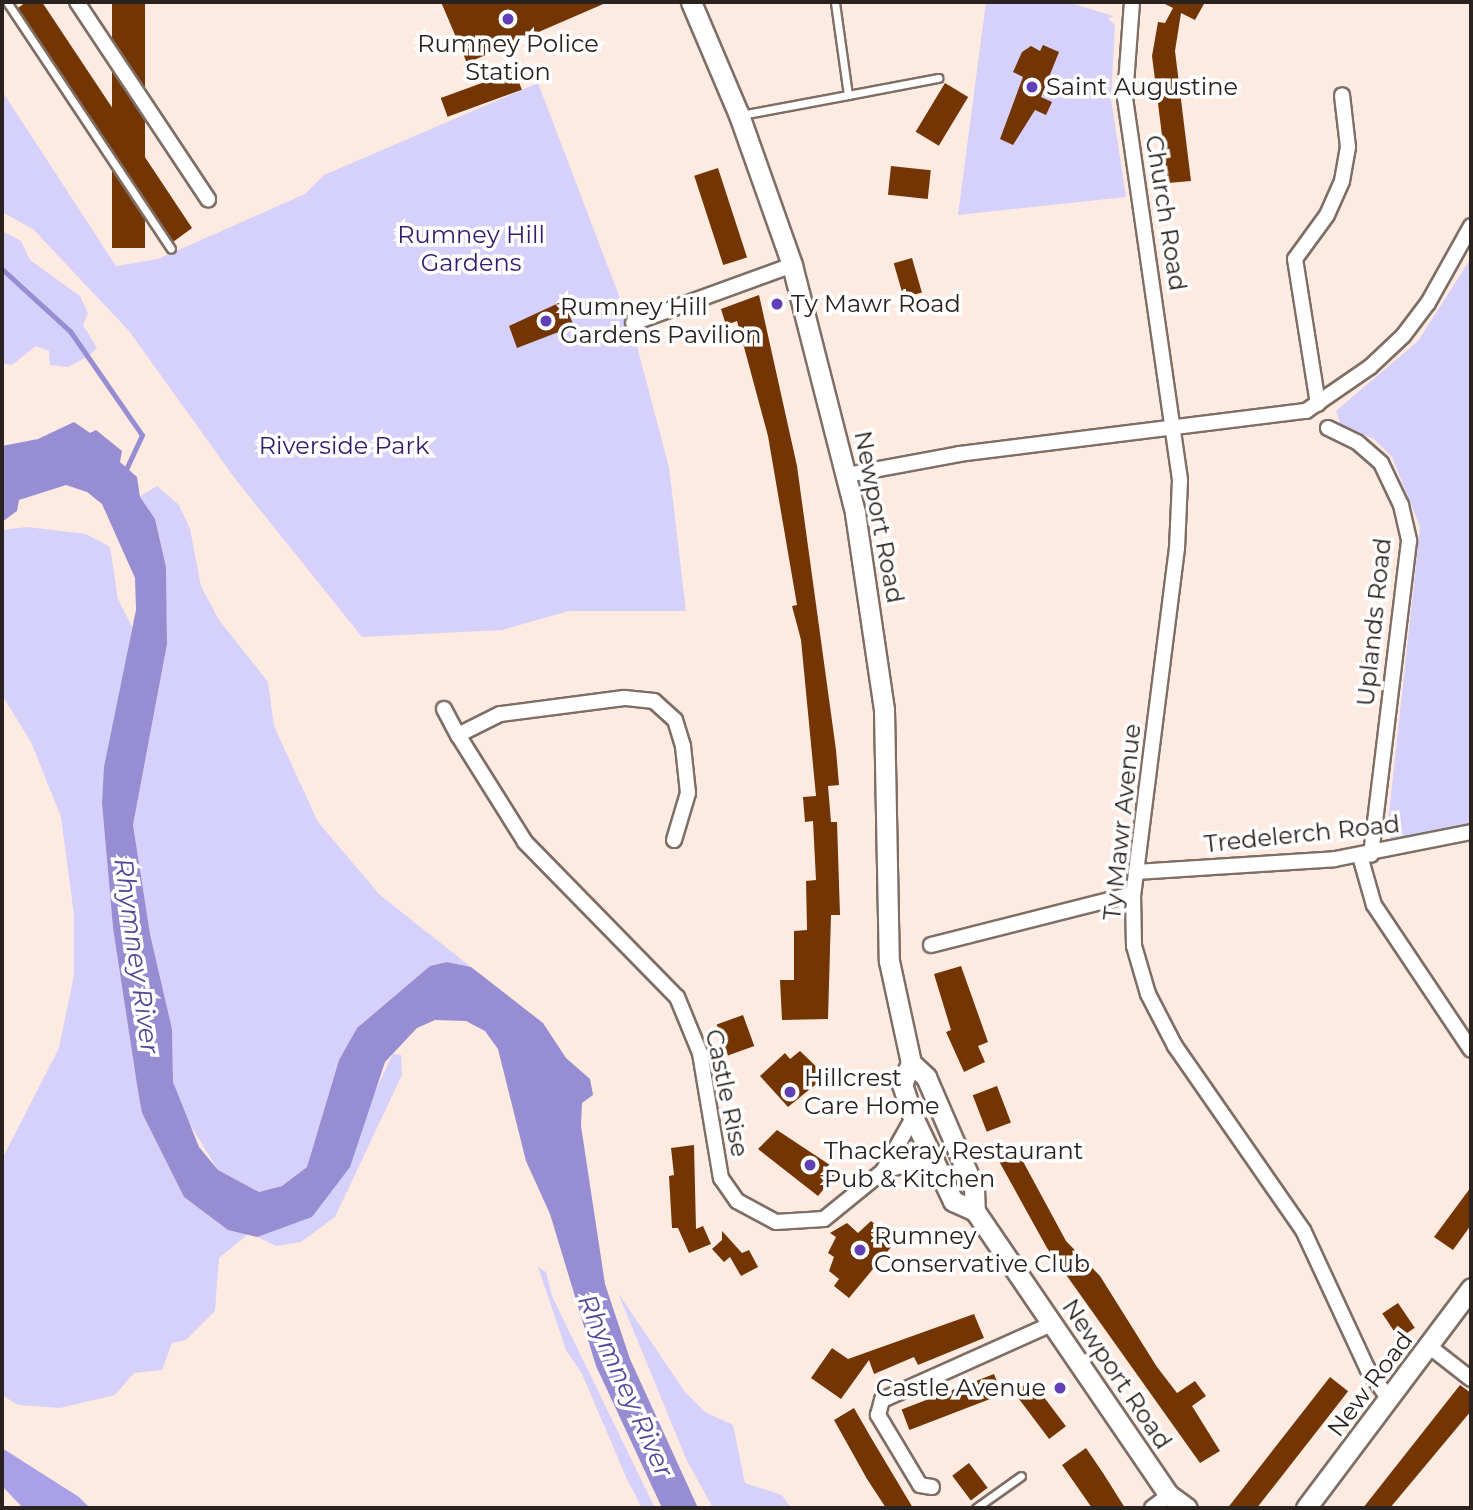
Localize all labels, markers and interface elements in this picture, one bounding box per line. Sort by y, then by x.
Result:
marker: Rumney Police Station [500,11,516,27]
place label: Rumney Police Station [417,30,599,86]
place label: Saint Augustine [1046,73,1238,101]
marker: Saint Augustine [1024,79,1040,95]
street label: Church Road [1139,133,1193,293]
park label: Rumney Hill Gardens [397,221,545,277]
place label: Ty Mawr Road [791,290,961,318]
place label: Rumney Hill Gardens Pavilion [560,293,761,349]
marker: Ty Mawr Road [769,296,785,312]
marker: Rumney Hill Gardens Pavilion [538,313,554,329]
street label: Newport Road [848,428,910,606]
park label: Riverside Park [259,432,429,460]
street label: Uplands Road [1351,536,1397,708]
street label: Ty Mawr Avenue [1097,722,1147,922]
street label: Tredelerch Road [1203,809,1401,859]
water label: Rhymney River [107,856,165,1056]
street label: Castle Rise [699,1027,755,1159]
place label: Hillcrest Care Home [804,1064,940,1120]
marker: Hillcrest Care Home [782,1084,798,1100]
place label: Thackeray Restaurant Pub & Kitchen [824,1137,1083,1193]
marker: Thackeray Restaurant Pub & Kitchen [802,1157,818,1173]
place label: Rumney Conservative Club [874,1222,1090,1278]
marker: Rumney Conservative Club [852,1242,868,1258]
water label: Rhymney River [571,1290,679,1482]
street label: Newport Road [1056,1293,1178,1455]
street label: New Road [1321,1326,1419,1442]
place label: Castle Avenue [876,1374,1046,1402]
marker: Castle Avenue [1052,1380,1068,1396]

